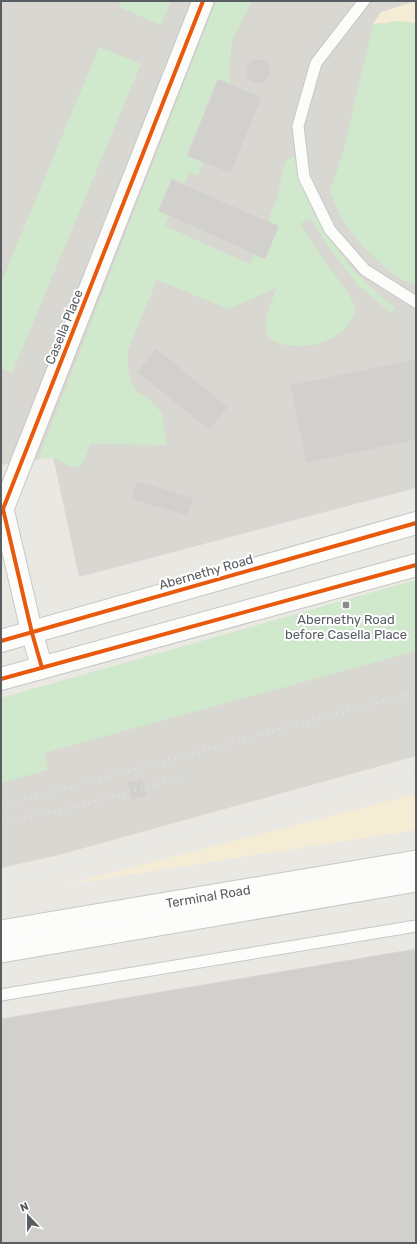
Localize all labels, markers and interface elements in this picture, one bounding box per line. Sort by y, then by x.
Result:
street label: Casella Place [42,287,86,367]
street label: Abernethy Road [157,551,255,593]
marker: Abernethy Road before Casella Place [341,600,351,610]
place label: Abernethy Road before Casella Place [285,612,407,642]
street label: Terminal Road [165,882,251,911]
north arrow [8,1196,48,1236]
text: N [18,1200,31,1215]

